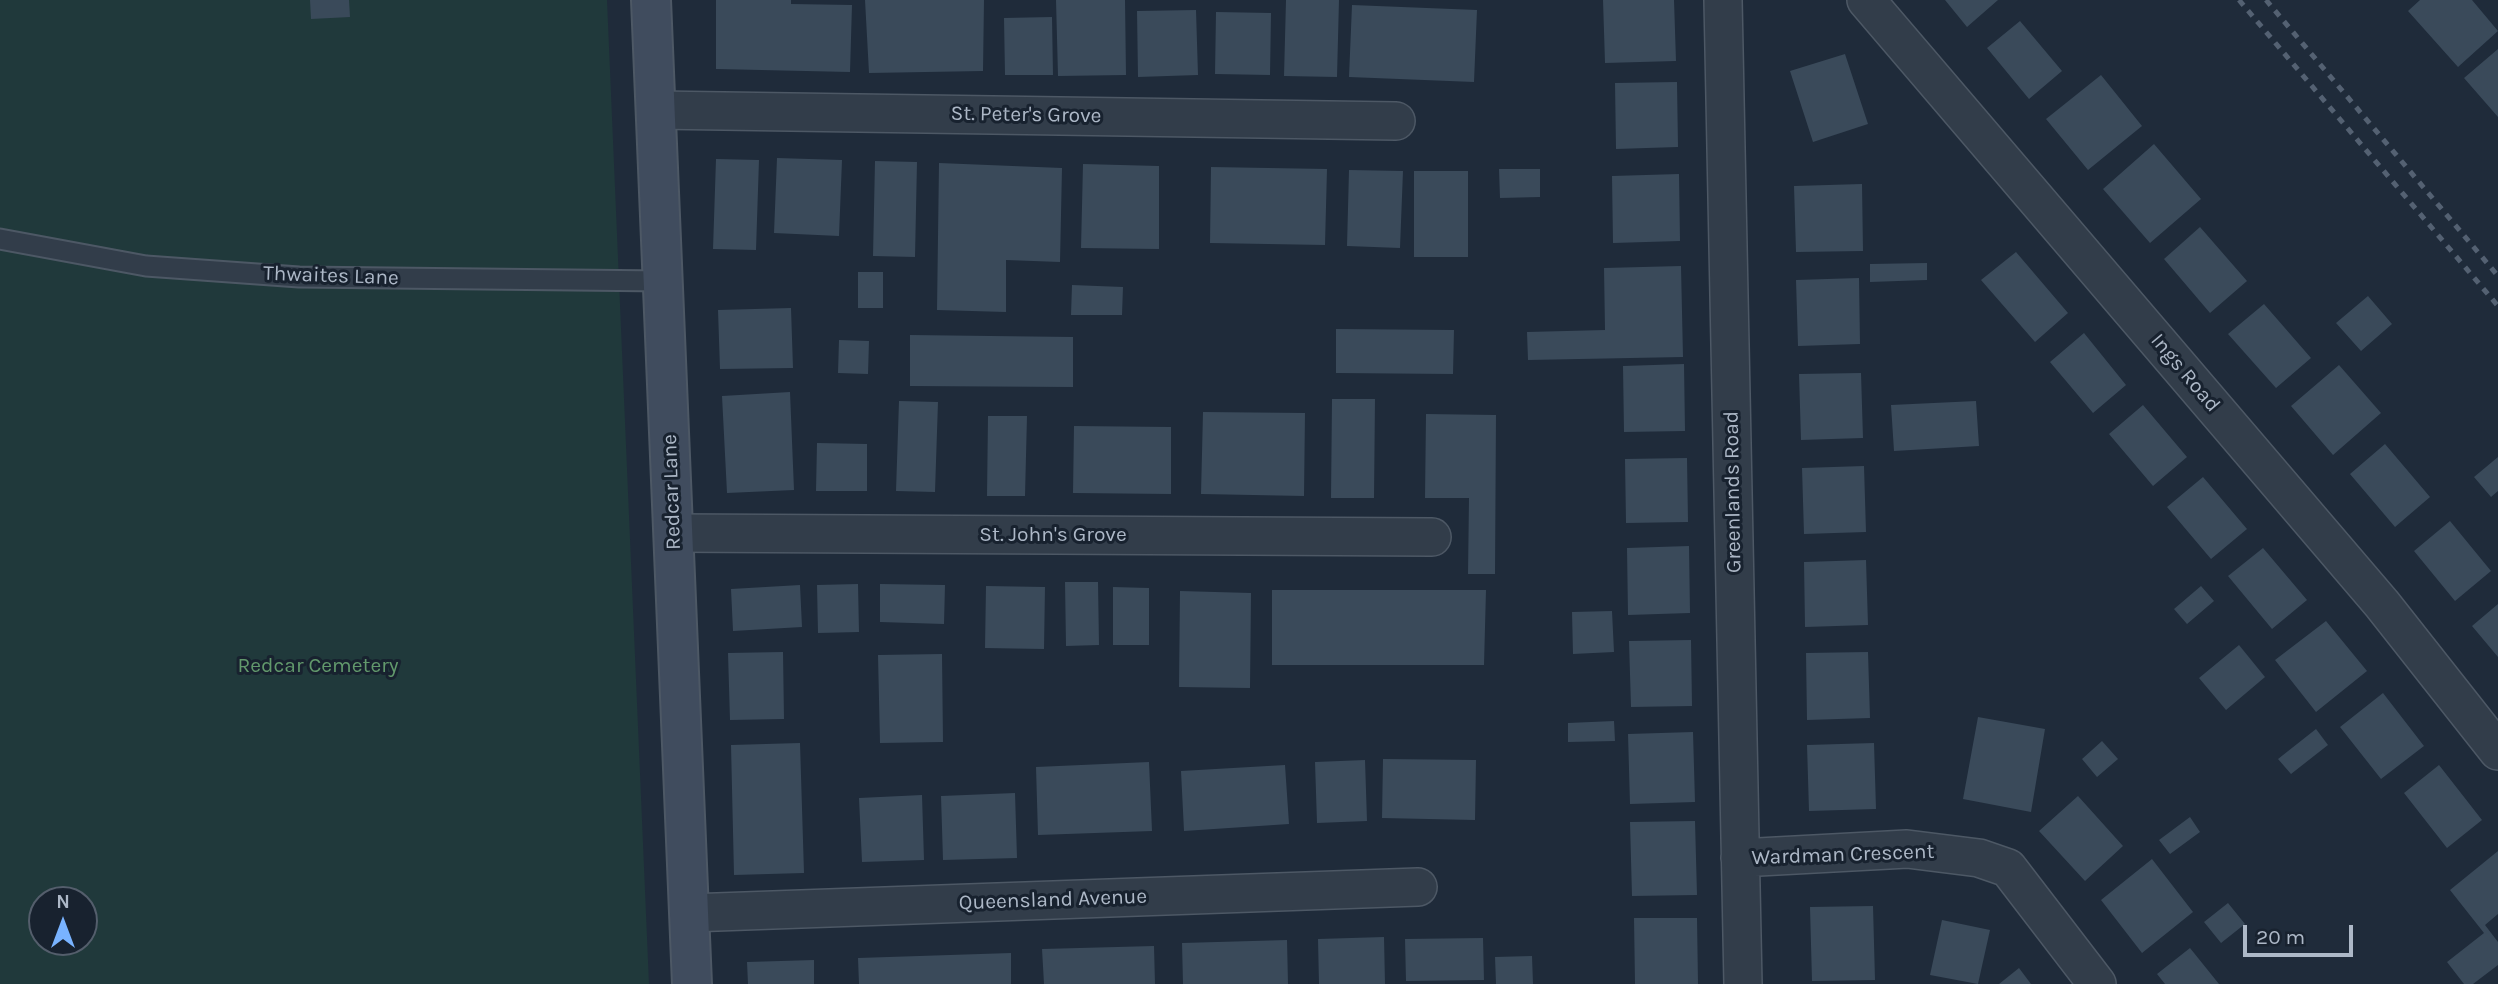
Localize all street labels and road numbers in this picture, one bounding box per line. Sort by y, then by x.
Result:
street label: St. Peter's Grove [950,101,1102,129]
street label: Thwaites Lane [263,261,399,291]
street label: Ings Road [2145,329,2225,417]
street label: Greenlands Road [1719,411,1747,573]
street label: Redcar Lane [657,434,687,550]
street label: St. John's Grove [979,522,1127,548]
street label: Wardman Crescent [1751,839,1935,871]
street label: Queensland Avenue [958,884,1148,916]

